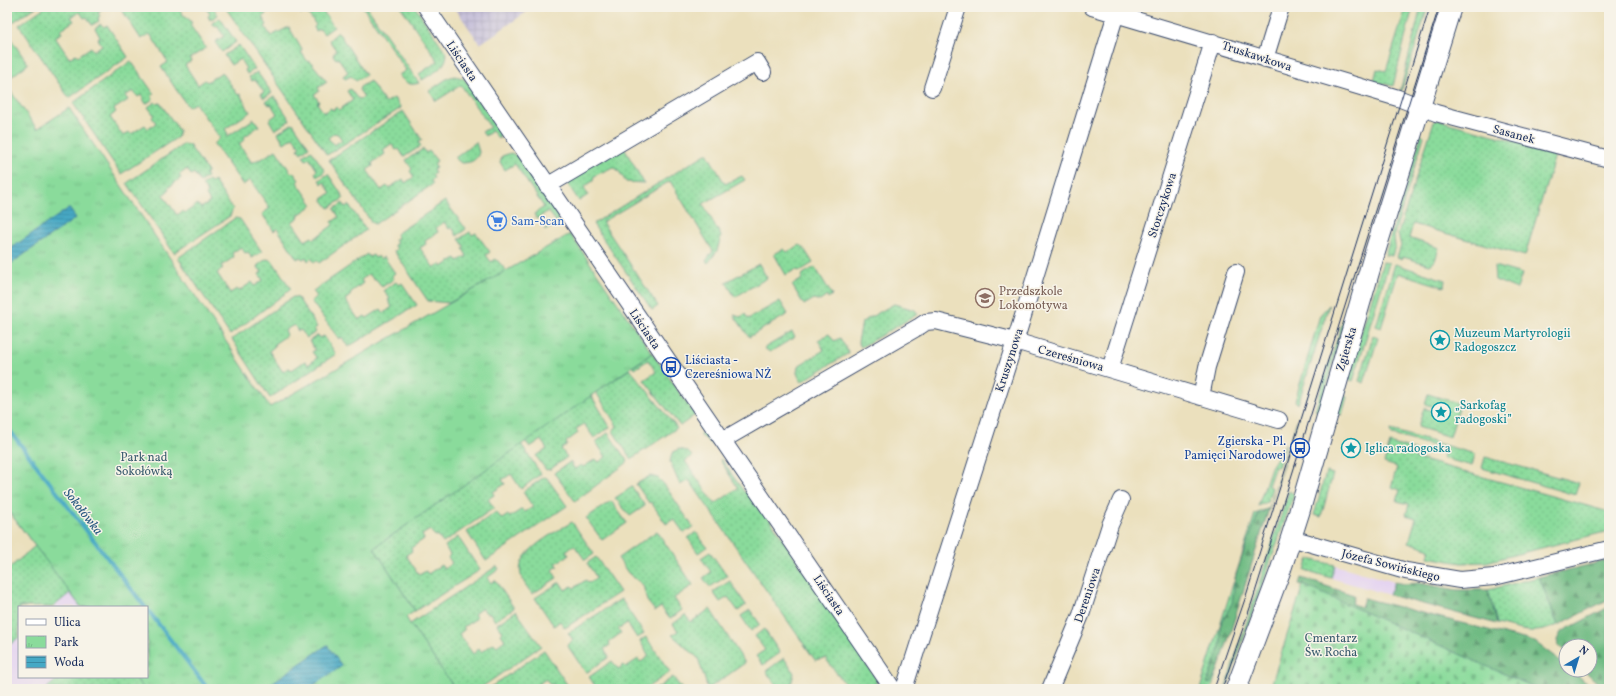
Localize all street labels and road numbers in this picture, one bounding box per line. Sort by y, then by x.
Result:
street label: Liściasta [442,38,481,85]
street label: Truskawkowa [1220,38,1294,76]
street label: Sasanek [1491,122,1537,148]
street label: Storczykowa [1145,171,1181,240]
street label: Liściasta [625,306,664,353]
street label: Zgierska [1333,325,1361,373]
street label: Kruszynowa [992,326,1028,394]
street label: Czereśniowa [1036,342,1105,376]
street label: Józefa Sowińskiego [1340,546,1442,586]
street label: Dereniowa [1071,566,1105,625]
street label: Liściasta [809,572,848,619]

